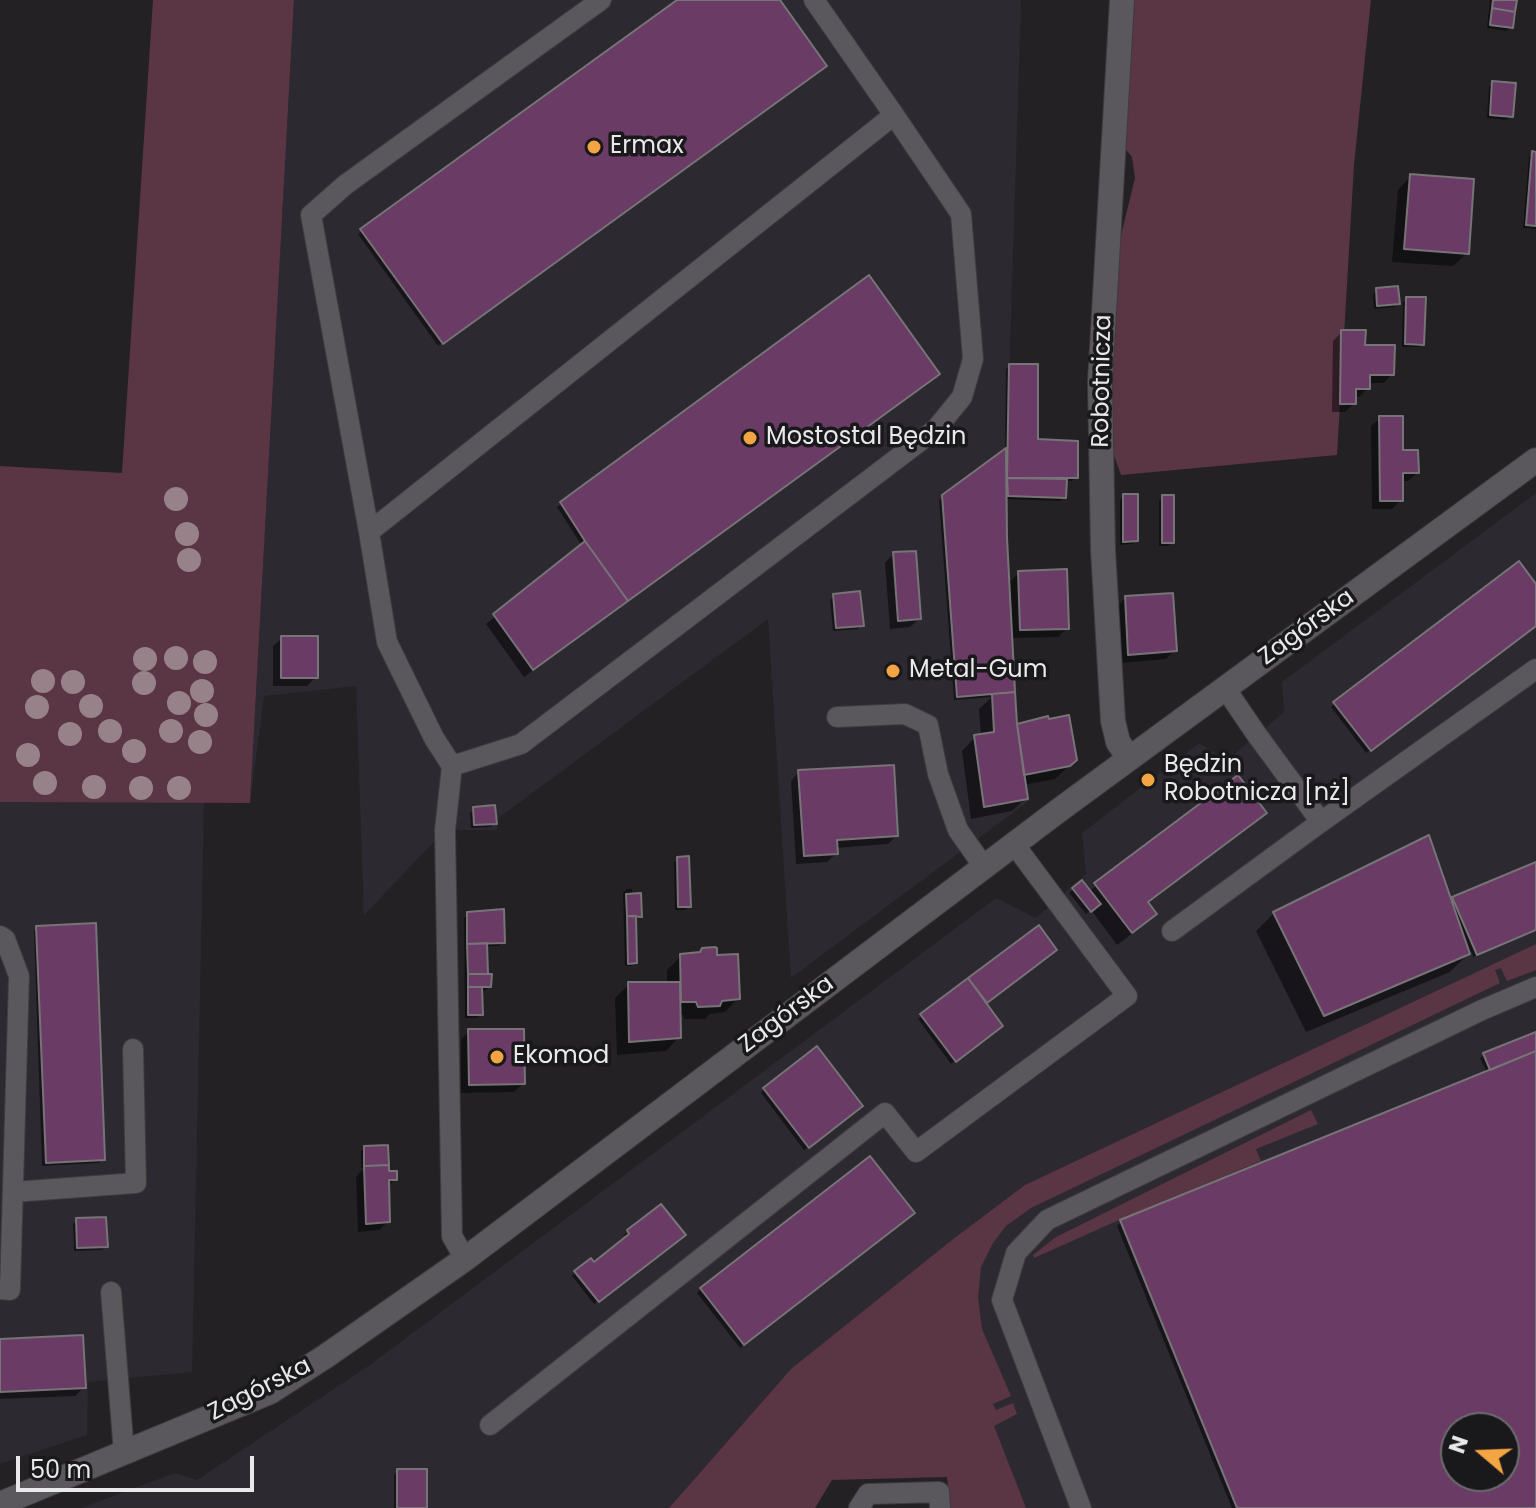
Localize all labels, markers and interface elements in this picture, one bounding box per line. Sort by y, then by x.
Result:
place label: Ermax [610,133,684,161]
marker: Ermax [585,138,603,156]
street label: Robotnicza [1087,314,1119,448]
place label: Mostostal Będzin [766,424,966,452]
marker: Mostostal Będzin [741,429,759,447]
street label: Zagórska [1254,584,1360,672]
place label: Metal-Gum [909,657,1047,685]
marker: Metal-Gum [884,662,902,680]
place label: Będzin Robotnicza [nż] [1164,752,1350,808]
marker: Będzin Robotnicza [nż] [1139,771,1157,789]
street label: Zagórska [734,970,840,1060]
place label: Ekomod [513,1043,609,1071]
marker: Ekomod [488,1048,506,1066]
street label: Zagórska [204,1352,316,1428]
north arrow [1440,1412,1520,1492]
text: N [1441,1432,1476,1458]
scale bar [20,1440,258,1490]
text: 50 m [30,1453,91,1486]

